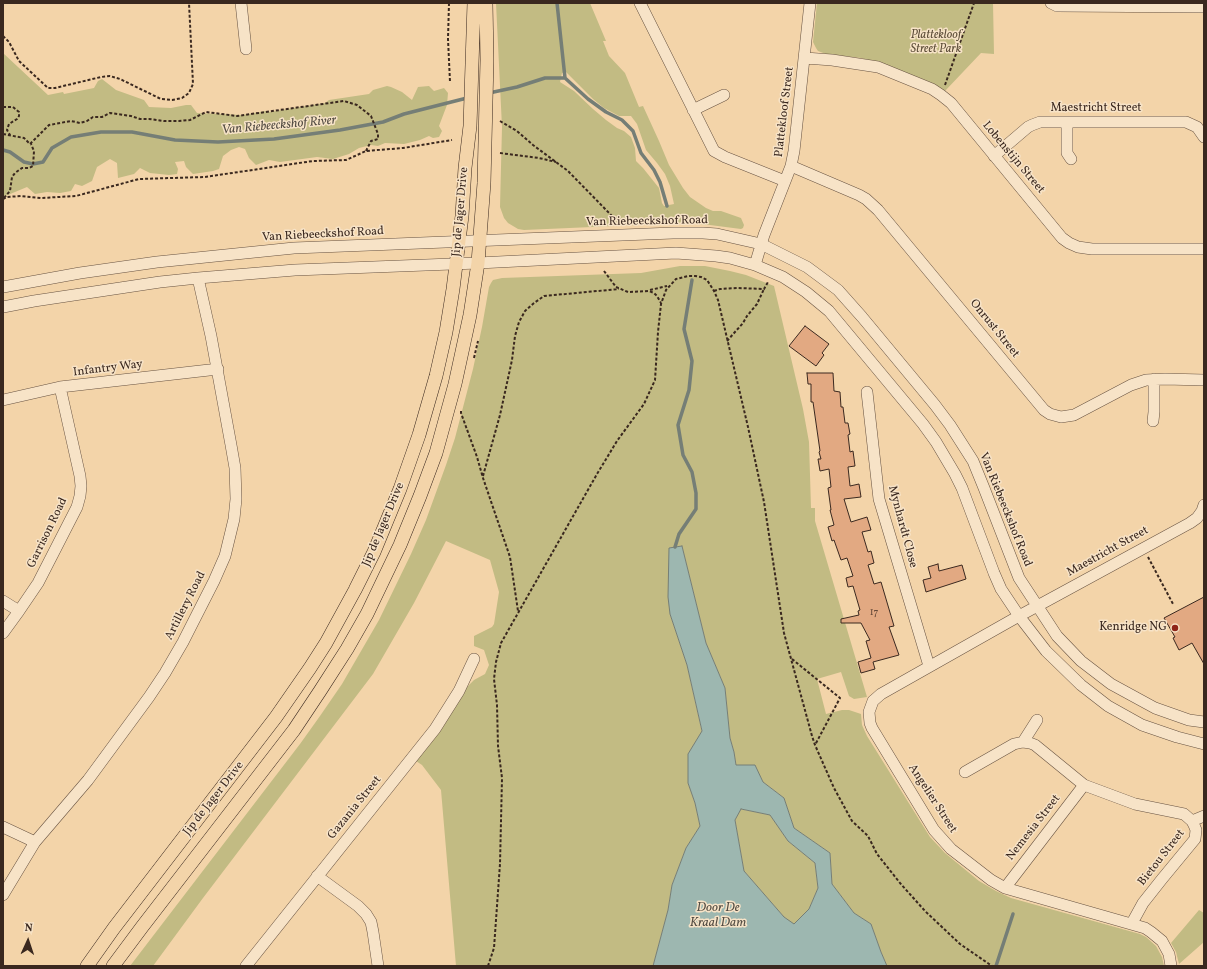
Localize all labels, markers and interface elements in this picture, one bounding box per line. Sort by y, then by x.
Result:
park label: Plattekloof Street Park [911,29,961,57]
street label: Plattekloof Street [772,66,798,158]
street label: Maestricht Street [1050,102,1142,116]
water label: Van Riebeeckshof River [221,113,337,139]
street label: Lobenstijn Street [979,119,1047,197]
street label: Jip de Jager Drive [450,166,472,258]
street label: Van Riebeeckshof Road [586,214,708,230]
street label: Van Riebeeckshof Road [262,225,384,245]
street label: Onrust Street [966,297,1022,361]
street label: Infantry Way [72,358,144,380]
street label: Van Riebeeckshof Road [975,451,1035,569]
street label: Jip de Jager Drive [360,481,408,569]
street label: Mynhardt Close [884,484,920,570]
street label: Garrison Road [25,495,71,571]
street label: Maestricht Street [1065,524,1151,580]
street label: Artillery Road [163,569,209,643]
house number: 17 [870,607,878,619]
place label: Kenridge NG [1099,621,1167,635]
marker: Kenridge NG [1170,623,1180,633]
street label: Jip de Jager Drive [181,759,247,839]
street label: Angelier Street [904,762,960,836]
street label: Gazania Street [325,773,385,843]
street label: Nemesia Street [1004,792,1064,864]
street label: Bietou Street [1135,827,1189,889]
water label: Door De Kraal Dam [690,901,746,932]
north arrow [8,921,48,961]
text: N [24,921,33,936]

